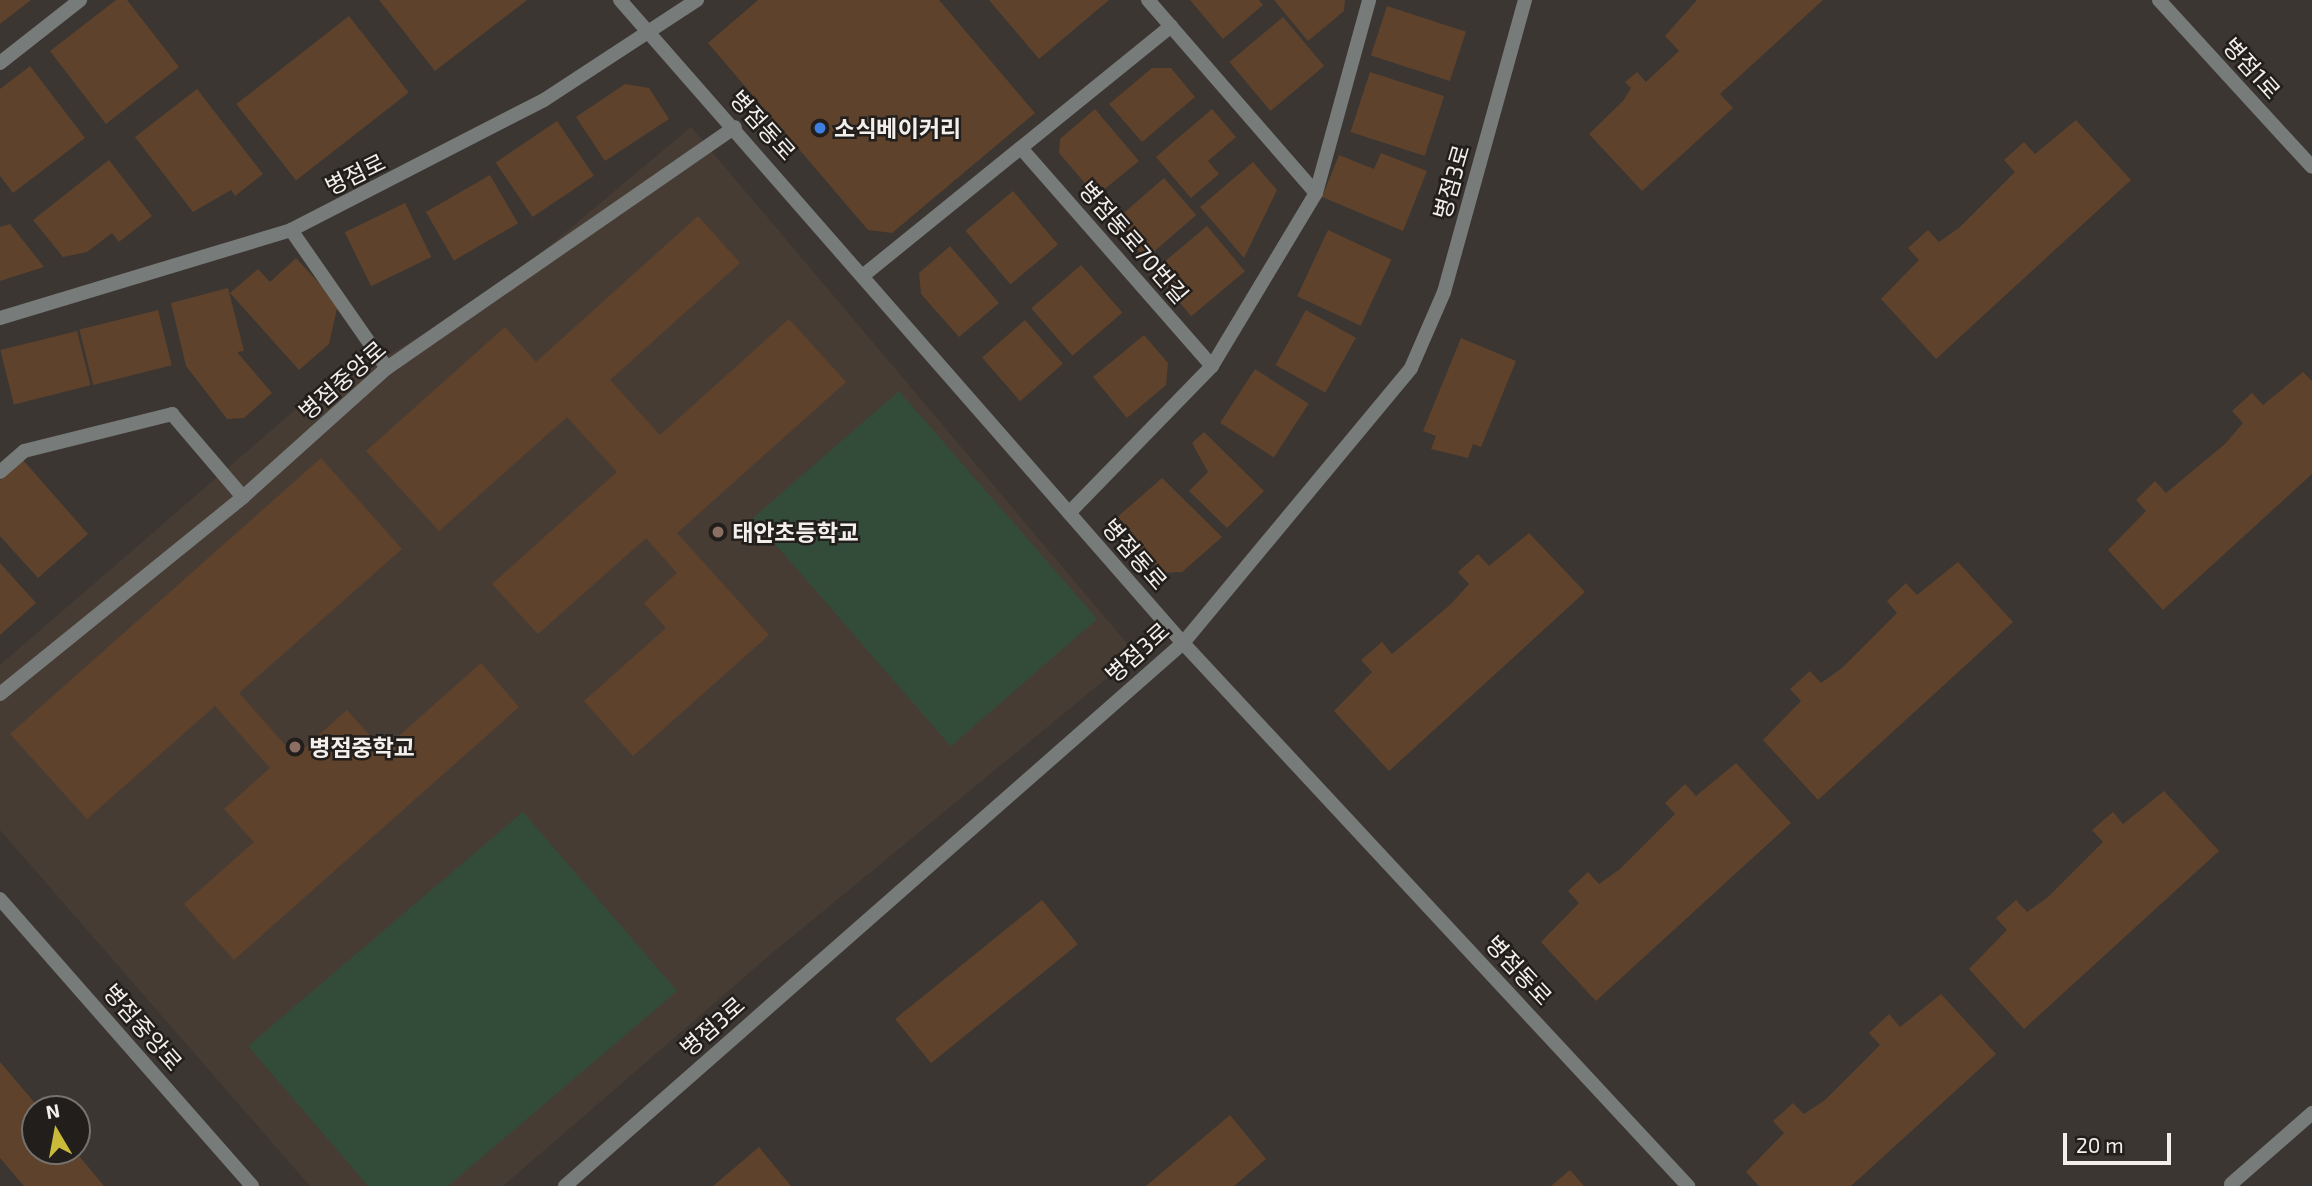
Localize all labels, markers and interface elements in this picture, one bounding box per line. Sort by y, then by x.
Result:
street label: 병점1로 [2217,32,2287,104]
street label: 병점동로 [724,84,802,166]
place label: 소식베이커리 [834,114,961,142]
marker: 소식베이커리 [812,120,828,136]
street label: 병점3로 [1427,142,1475,222]
street label: 병점로 [320,148,390,200]
street label: 병점동로70번길 [1074,175,1194,309]
street label: 병점중앙로 [293,335,391,425]
street label: 병점동로 [1097,513,1173,595]
place label: 태안초등학교 [732,518,859,546]
marker: 태안초등학교 [710,524,726,540]
street label: 병점3로 [1099,616,1175,688]
place label: 병점중학교 [309,733,415,761]
marker: 병점중학교 [287,739,303,755]
street label: 병점동로 [1480,930,1558,1010]
street label: 병점중앙로 [98,978,188,1076]
street label: 병점3로 [674,991,750,1061]
north arrow [21,1095,91,1165]
text: N [44,1098,61,1123]
scale bar [2067,1120,2176,1164]
text: 20 m [2076,1132,2124,1157]

